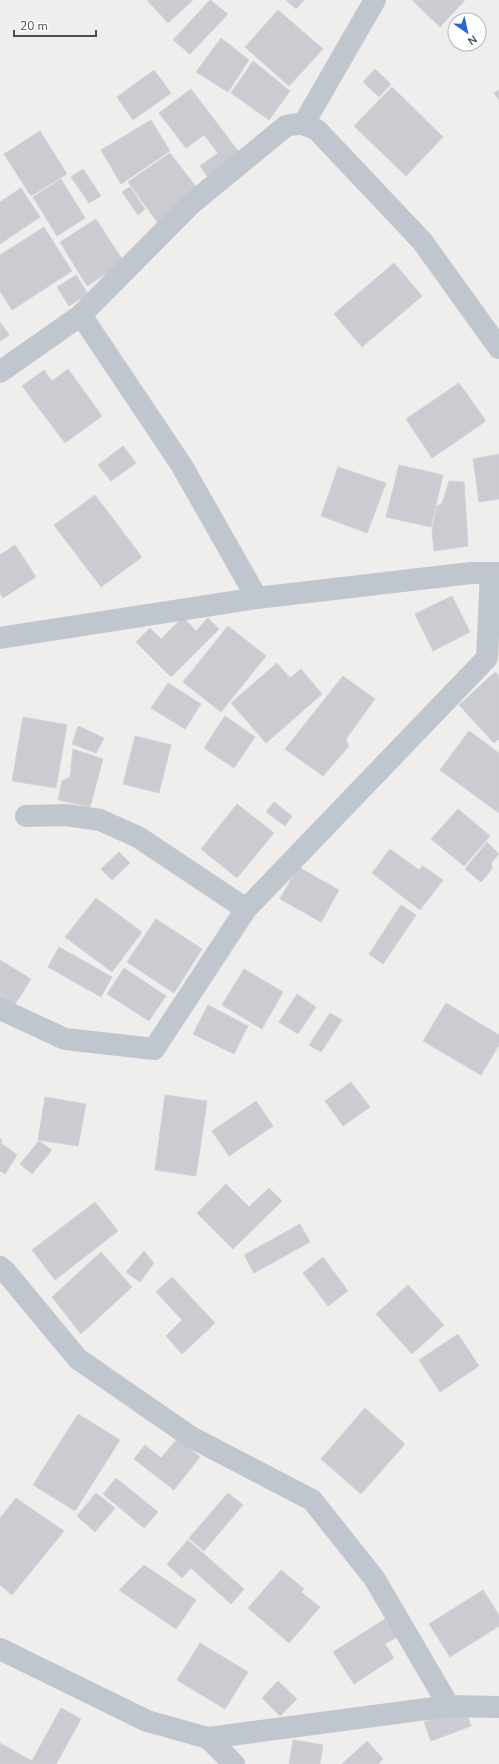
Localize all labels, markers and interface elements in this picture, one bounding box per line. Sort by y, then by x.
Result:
scale bar [14,12,96,38]
north arrow [447,12,487,52]
text: 20 m [20,18,48,34]
text: N [465,31,480,48]

